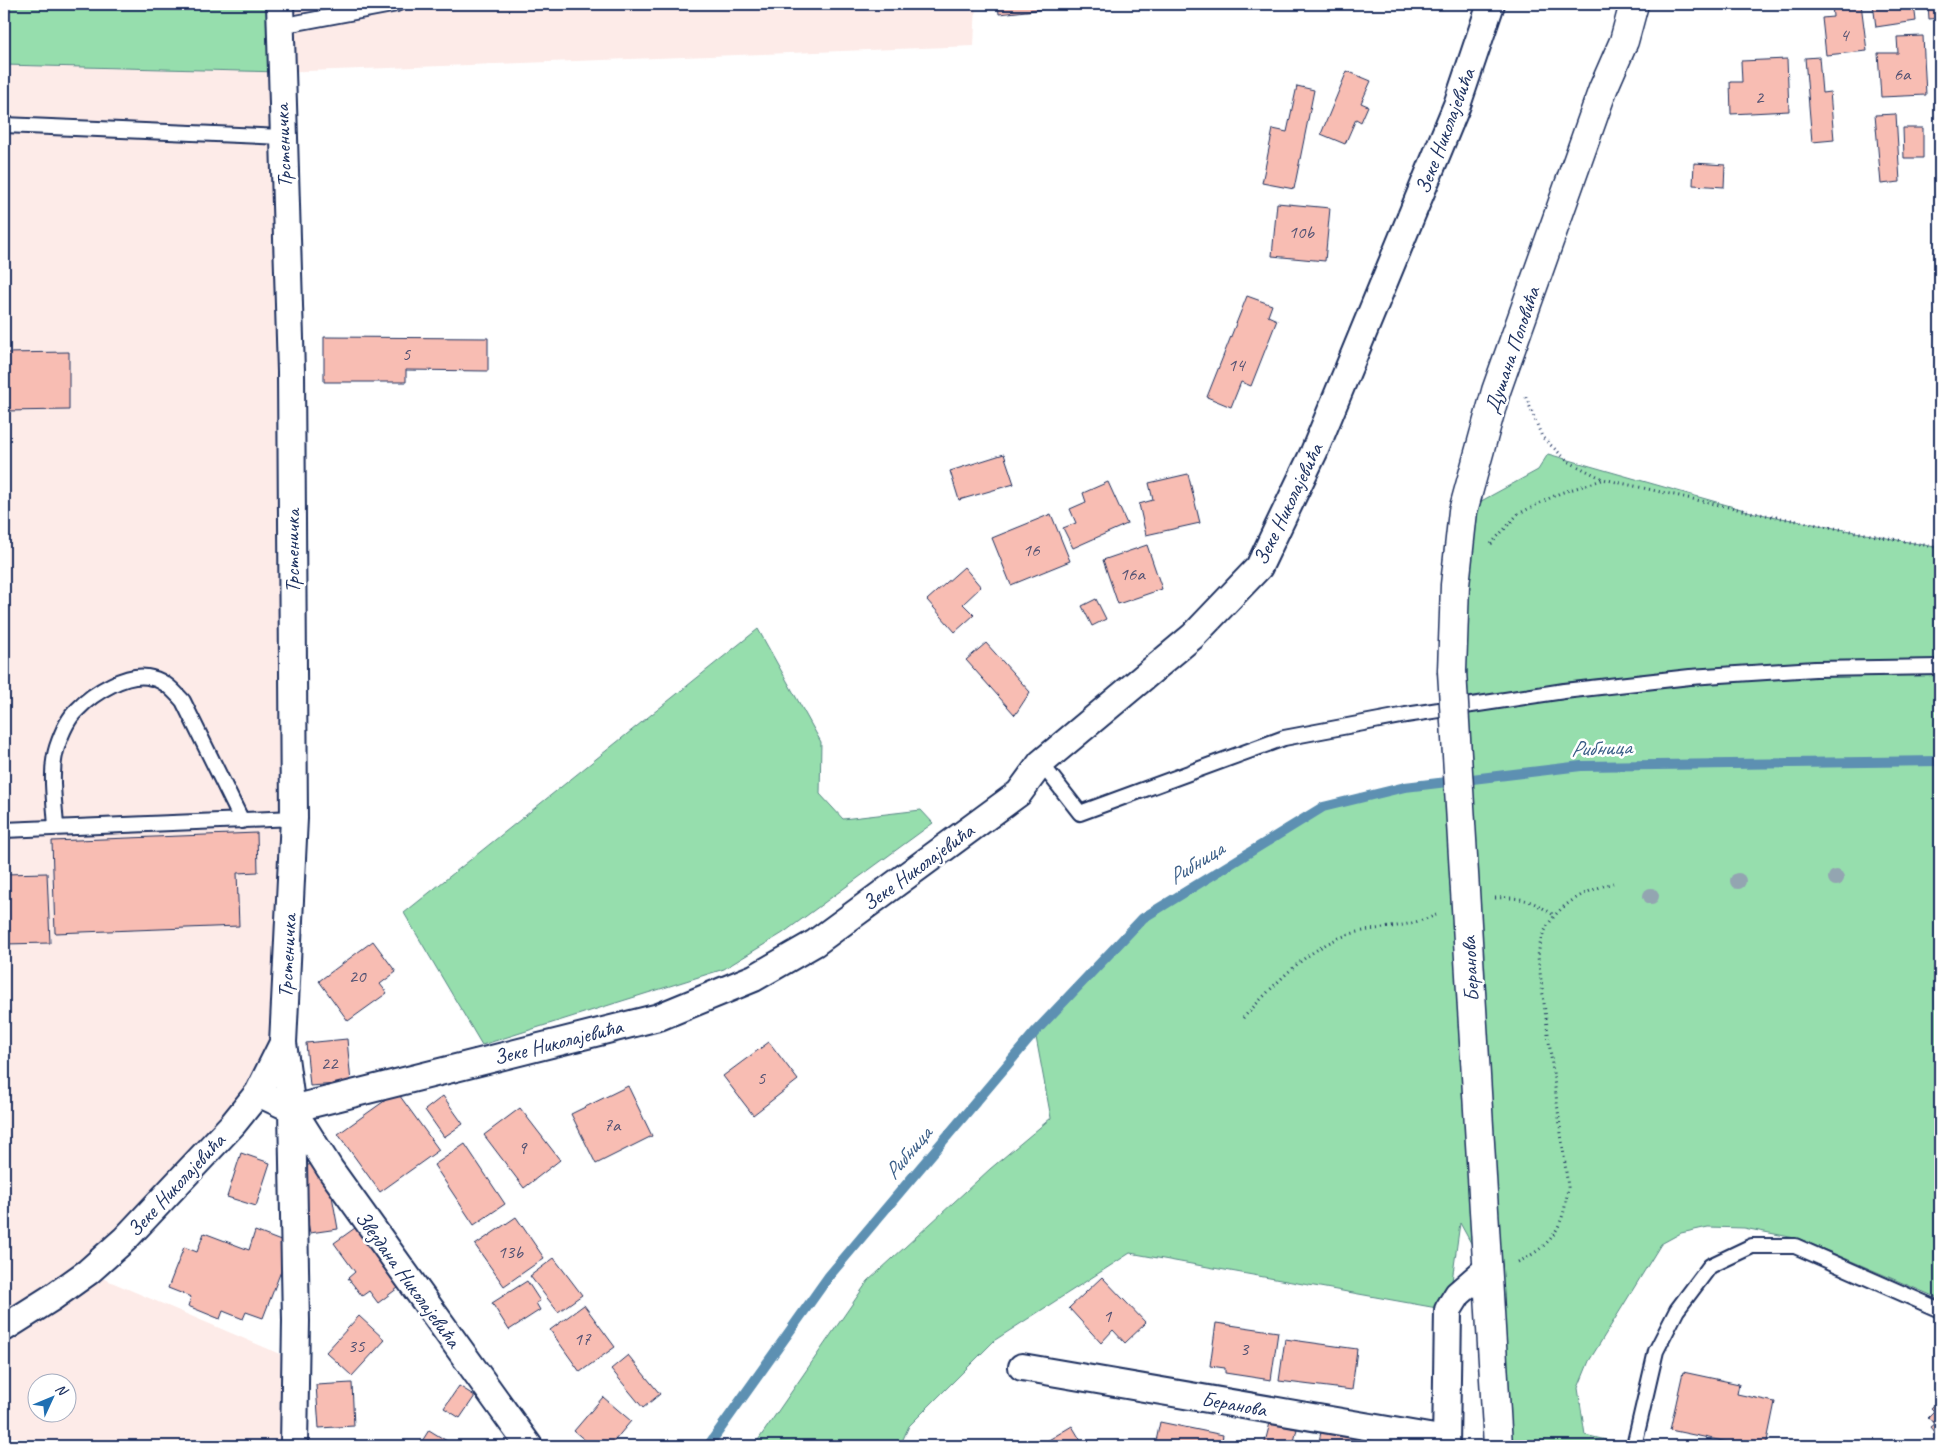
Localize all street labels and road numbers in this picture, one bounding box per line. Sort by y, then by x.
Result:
street label: Зеке Николајевића [1409,63,1481,197]
street label: Трстеничка [268,101,297,188]
street label: Душана Поповића [1478,282,1546,417]
street label: Зеке Николајевића [1247,437,1329,569]
street label: Трстеничка [279,507,305,593]
street label: Зеке Николајевића [857,817,981,916]
street label: Трстеничка [272,911,302,999]
street label: Беранова [1455,934,1485,1002]
street label: Зеке Николајевића [491,1013,627,1071]
street label: Зеке Николајевића [121,1127,232,1242]
street label: Звездана Николајевића [350,1205,468,1354]
street label: Беранова [1200,1386,1270,1423]

